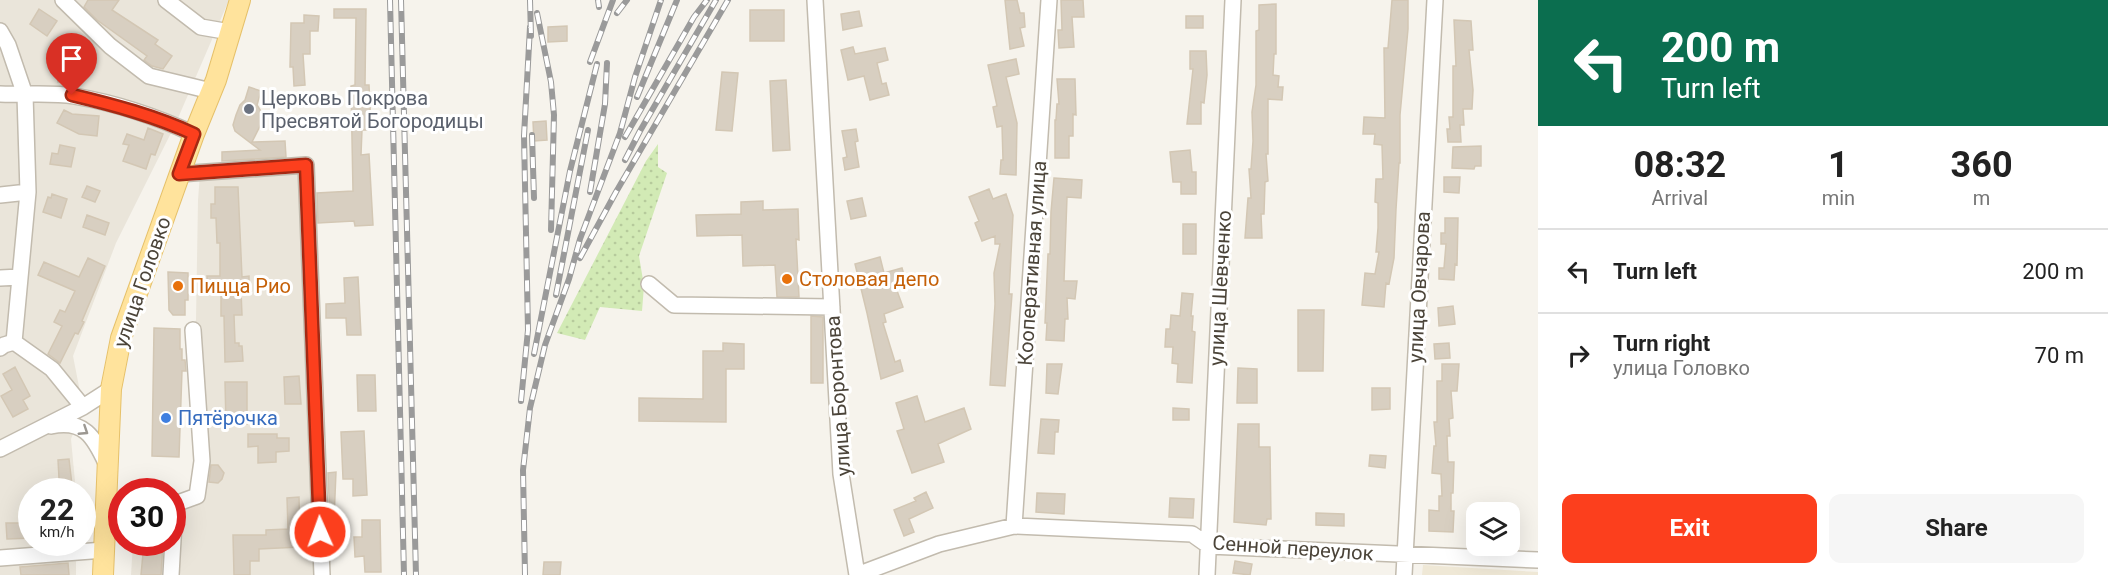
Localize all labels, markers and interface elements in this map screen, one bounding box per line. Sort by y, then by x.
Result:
text: 200 m [1661,23,1780,72]
icon: left [1562,24,1640,102]
pin [46,33,97,95]
icon: arrive [55,42,88,75]
text: Turn left [1661,73,1761,105]
place label: Церковь Покрова Пресвятой Богородицы [261,86,484,133]
marker: Церковь Покрова Пресвятой Богородицы [242,102,256,116]
text: 08:32 [1633,144,1726,186]
text: 1 [1828,144,1849,186]
text: 360 [1951,144,2013,186]
street label: Кооперативная улица [1013,160,1051,366]
text: Arrival [1651,186,1708,210]
text: min [1822,186,1855,210]
text: m [1973,186,1990,210]
street label: улица Шевченко [1204,210,1236,366]
street label: улица Овчарова [1403,211,1435,363]
street label: улица Головко [108,213,176,351]
icon: left [1562,255,1595,288]
text: Turn left [1613,259,1697,284]
text: 200 m [2022,259,2084,284]
place label: Столовая депо [799,267,939,291]
marker: Столовая депо [780,272,794,286]
place label: Пицца Рио [190,274,291,298]
marker: Пицца Рио [171,279,185,293]
street label: улица Боронтова [820,315,856,477]
text: Turn right [1613,331,1710,356]
icon: right [1562,339,1595,372]
text: 70 m [2035,343,2084,368]
text: улица Головко [1613,356,1750,380]
place label: Пятёрочка [178,406,278,430]
marker: Пятёрочка [159,411,173,425]
one-way arrow [77,424,88,435]
speed limit sign: 30 [108,478,186,556]
text: 22 [40,492,74,527]
button: Exit [1562,494,1817,563]
button: Share [1829,494,2084,563]
position arrow [288,500,352,564]
map controls [1466,502,1520,556]
button: layers [1466,502,1520,556]
text: km/h [39,523,75,541]
street label: Сенной переулок [1212,530,1374,566]

